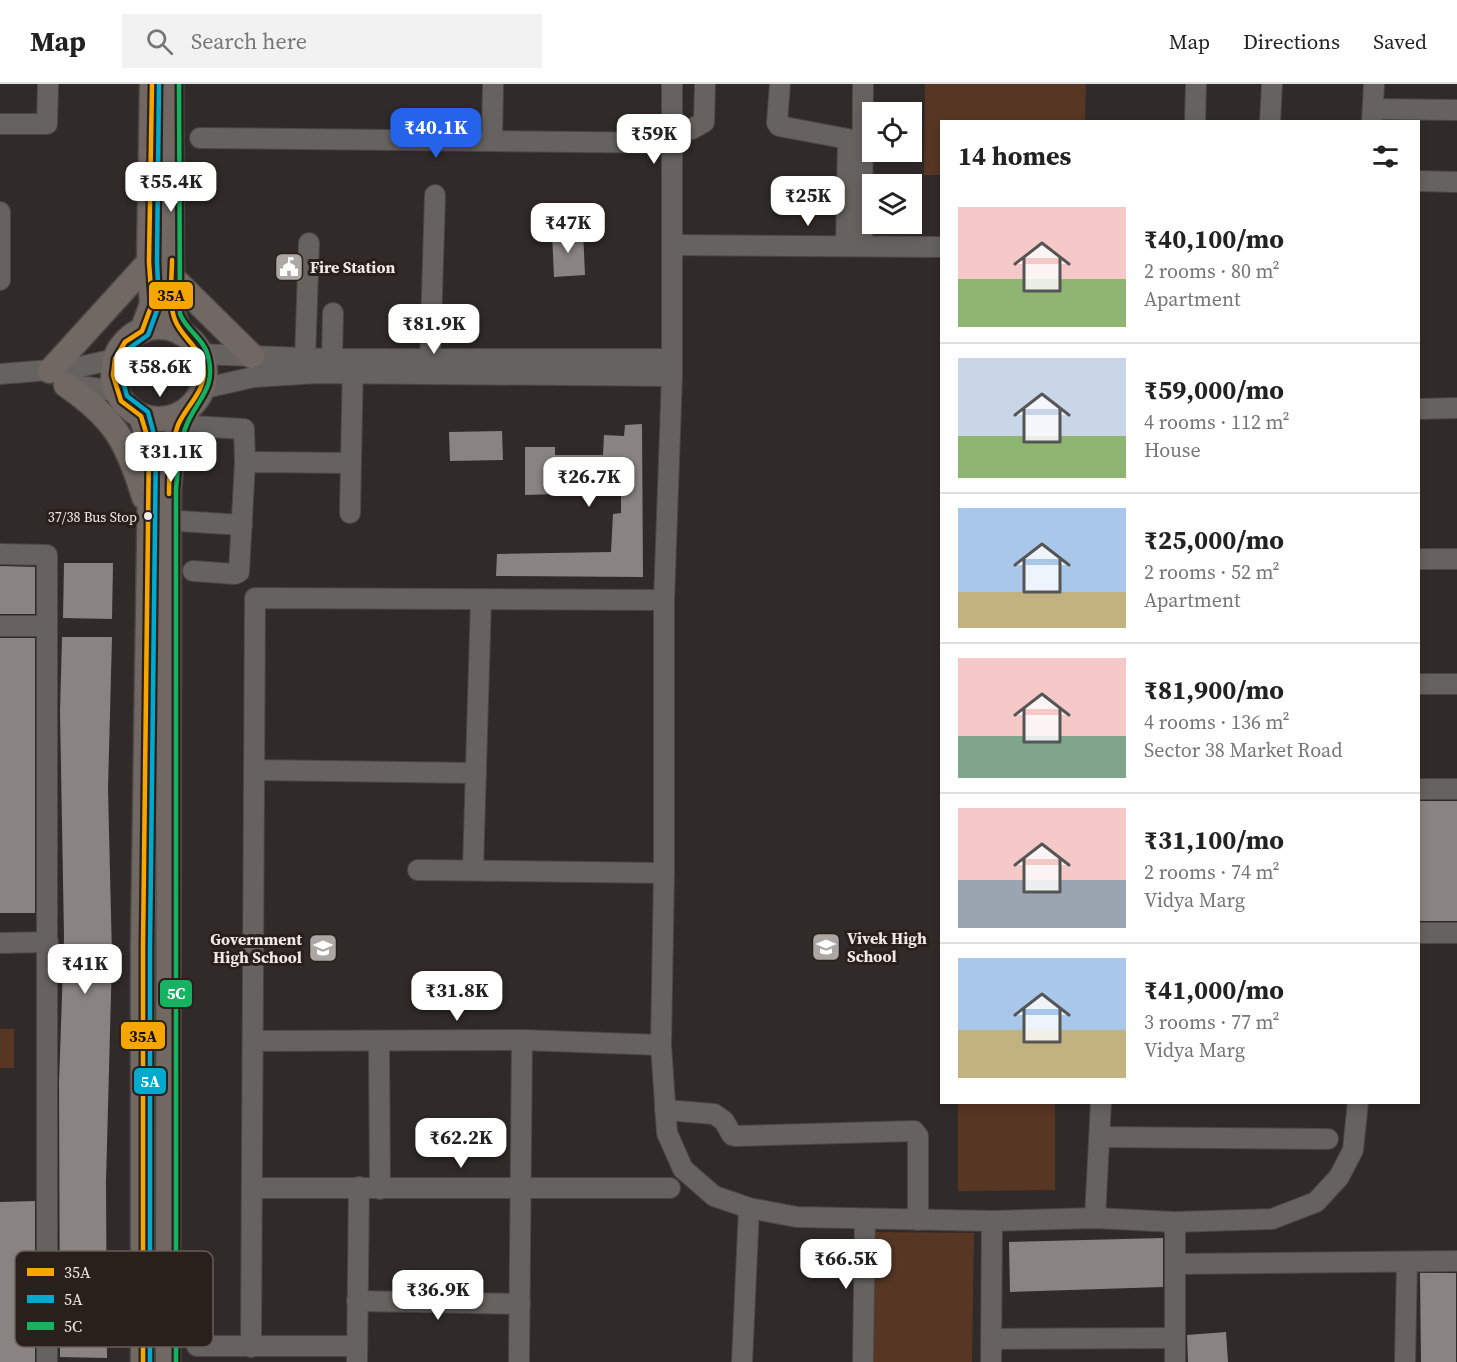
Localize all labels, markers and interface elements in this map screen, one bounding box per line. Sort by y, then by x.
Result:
search box [122,14,542,68]
text: Map [30,22,86,60]
icon: search [143,25,176,58]
text: Search here [191,26,307,56]
text: Map [1169,27,1210,56]
text: Directions [1243,27,1340,56]
text: Saved [1373,27,1427,56]
map controls [862,102,922,234]
button: locate [862,102,922,162]
pin: ₹40.1K [387,108,485,159]
text: ₹40.1K [404,113,468,141]
pin: ₹59K [618,114,690,165]
text: ₹59K [631,119,677,147]
text: 14 homes [958,138,1071,174]
icon: filters [1369,140,1402,173]
pin: ₹55.4K [122,162,220,213]
text: ₹55.4K [139,167,203,195]
button: layers [862,174,922,234]
pin: ₹25K [772,176,844,227]
text: ₹25K [785,181,831,209]
pin: ₹47K [532,203,604,254]
text: ₹47K [545,208,591,236]
text: ₹40,100/mo [1144,221,1284,257]
icon: home [1006,231,1078,303]
public building icon: Fire Station [273,251,305,283]
place label: Fire Station [310,256,395,278]
text: 2 rooms · 80 m² [1144,257,1280,285]
line badge: 35A [148,281,194,310]
text: 35A [157,284,185,306]
text: Apartment [1144,285,1241,313]
pin: ₹81.9K [385,304,483,355]
text: ₹81.9K [402,309,466,337]
pin: ₹58.6K [111,347,209,398]
text: ₹58.6K [128,352,192,380]
text: ₹59,000/mo [1144,372,1284,408]
icon: home [1006,382,1078,454]
text: 4 rooms · 112 m² [1144,408,1290,436]
pin: ₹31.1K [122,432,220,483]
text: House [1144,436,1201,464]
text: ₹31.1K [139,437,203,465]
pin: ₹26.7K [540,457,638,508]
text: ₹26.7K [557,462,621,490]
place label: 37/38 Bus Stop [48,507,137,527]
marker: 37/38 Bus Stop [142,510,154,522]
text: ₹25,000/mo [1144,522,1284,558]
icon: home [1006,532,1078,604]
text: 2 rooms · 52 m² [1144,558,1280,586]
text: Apartment [1144,586,1241,614]
text: ₹81,900/mo [1144,672,1284,708]
icon: home [1006,682,1078,754]
text: 4 rooms · 136 m² [1144,708,1290,736]
text: Sector 38 Market Road [1144,736,1343,764]
text: ₹31,100/mo [1144,822,1284,858]
icon: home [1006,832,1078,904]
text: 2 rooms · 74 m² [1144,858,1280,886]
text: Vidya Marg [1144,886,1245,914]
place label: Vivek High School [847,927,927,967]
place label: Government High School [210,928,302,968]
school or university icon: Vivek High School [810,931,842,963]
school or university icon: Government High School [307,932,339,964]
pin: ₹41K [49,944,121,995]
text: ₹41K [62,949,108,977]
pin: ₹31.8K [408,971,506,1022]
text: ₹41,000/mo [1144,972,1284,1008]
text: ₹31.8K [425,976,489,1004]
line badge: 5C [159,979,193,1008]
text: 5C [167,982,185,1004]
icon: home [1006,982,1078,1054]
text: 3 rooms · 77 m² [1144,1008,1280,1036]
line badge: 35A [120,1021,166,1050]
text: 35A [129,1025,157,1047]
text: Vidya Marg [1144,1036,1245,1064]
line badge: 5A [133,1067,167,1095]
text: 5A [140,1070,160,1092]
pin: ₹62.2K [412,1118,510,1169]
text: ₹62.2K [429,1123,493,1151]
pin: ₹66.5K [797,1239,895,1290]
text: ₹66.5K [814,1244,878,1272]
legend [15,1251,213,1347]
text: 35A [64,1261,91,1283]
pin: ₹36.9K [389,1270,487,1321]
text: ₹36.9K [406,1275,470,1303]
text: 5A [64,1288,83,1310]
text: 5C [64,1315,82,1337]

